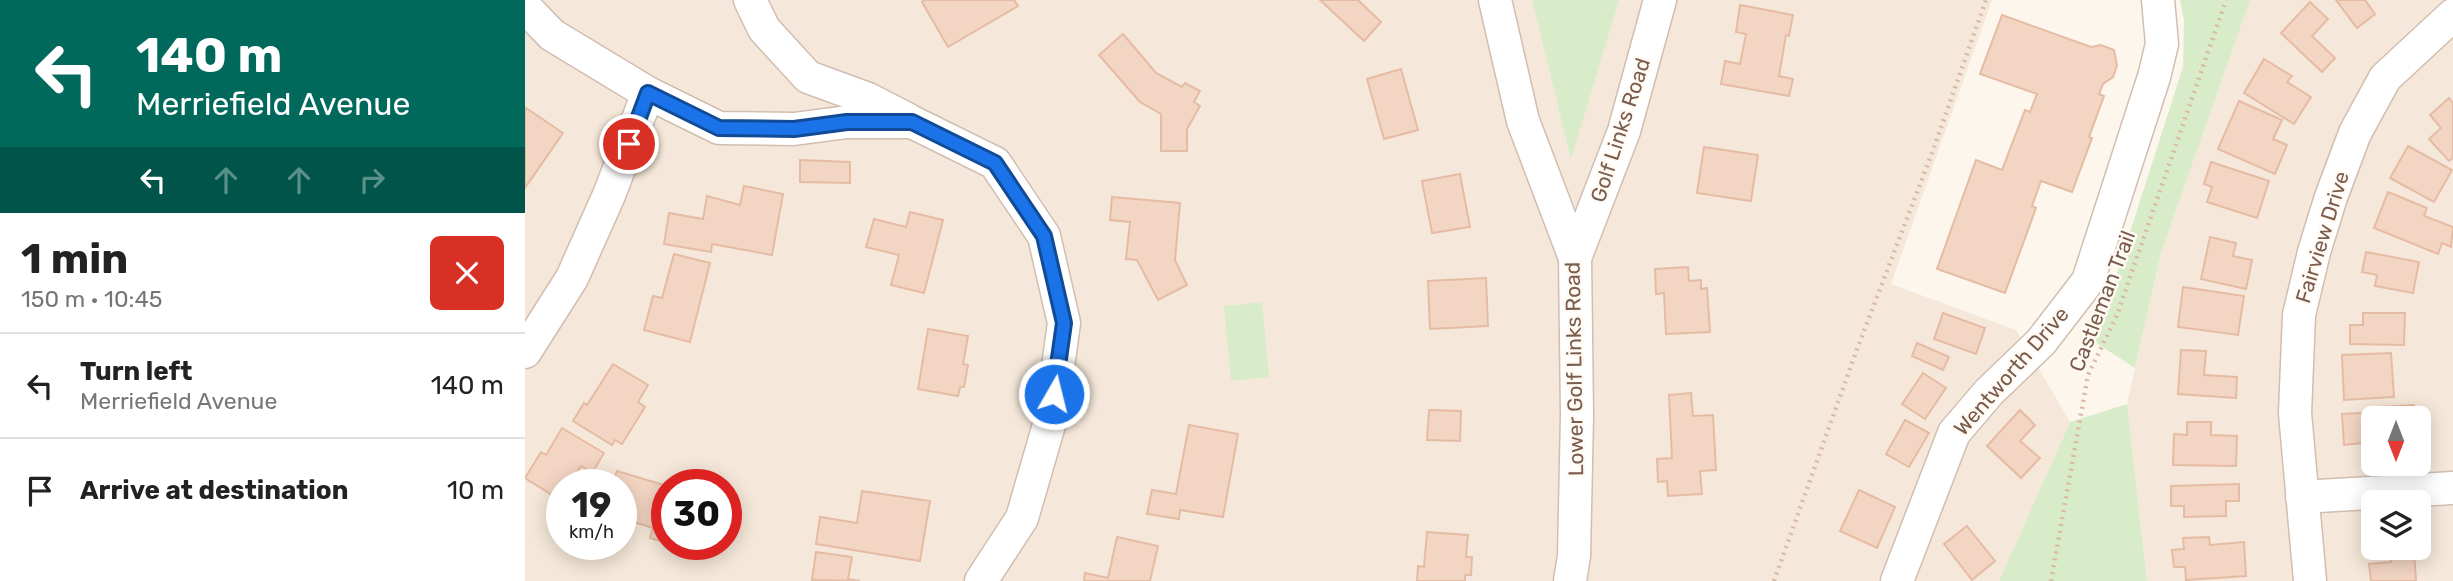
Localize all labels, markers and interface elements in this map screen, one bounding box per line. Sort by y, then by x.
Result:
text: 140 m [136,26,282,84]
icon: left [21,28,112,119]
street label: Golf Links Road [1585,55,1655,205]
text: Merriefield Avenue [136,85,411,123]
pin [599,114,659,174]
icon: arrive [610,125,648,163]
icon: left [134,161,172,199]
icon: ahead [207,161,245,199]
icon: ahead [280,161,318,199]
icon: right [353,161,391,199]
street label: Fairview Drive [2290,168,2354,306]
street label: Castleman Trail [2064,227,2140,375]
text: 1 min [21,234,128,284]
button: close [430,236,504,310]
street label: Lower Golf Links Road [1560,262,1588,476]
text: 150 m · 10:45 [21,285,162,313]
street label: Wentworth Drive [1948,302,2074,440]
text: Turn left [80,356,192,387]
position arrow [1017,357,1091,431]
icon: left [21,367,59,405]
text: 140 m [431,370,504,401]
text: Merriefield Avenue [80,387,277,415]
north arrow [2361,406,2431,476]
map controls [2361,406,2431,560]
speed limit sign: 30 [651,469,742,560]
icon: arrive [21,472,59,510]
text: Arrive at destination [80,475,348,506]
text: 10 m [447,475,504,506]
text: 19 [572,484,611,526]
button: layers [2361,490,2431,560]
text: km/h [569,521,614,543]

